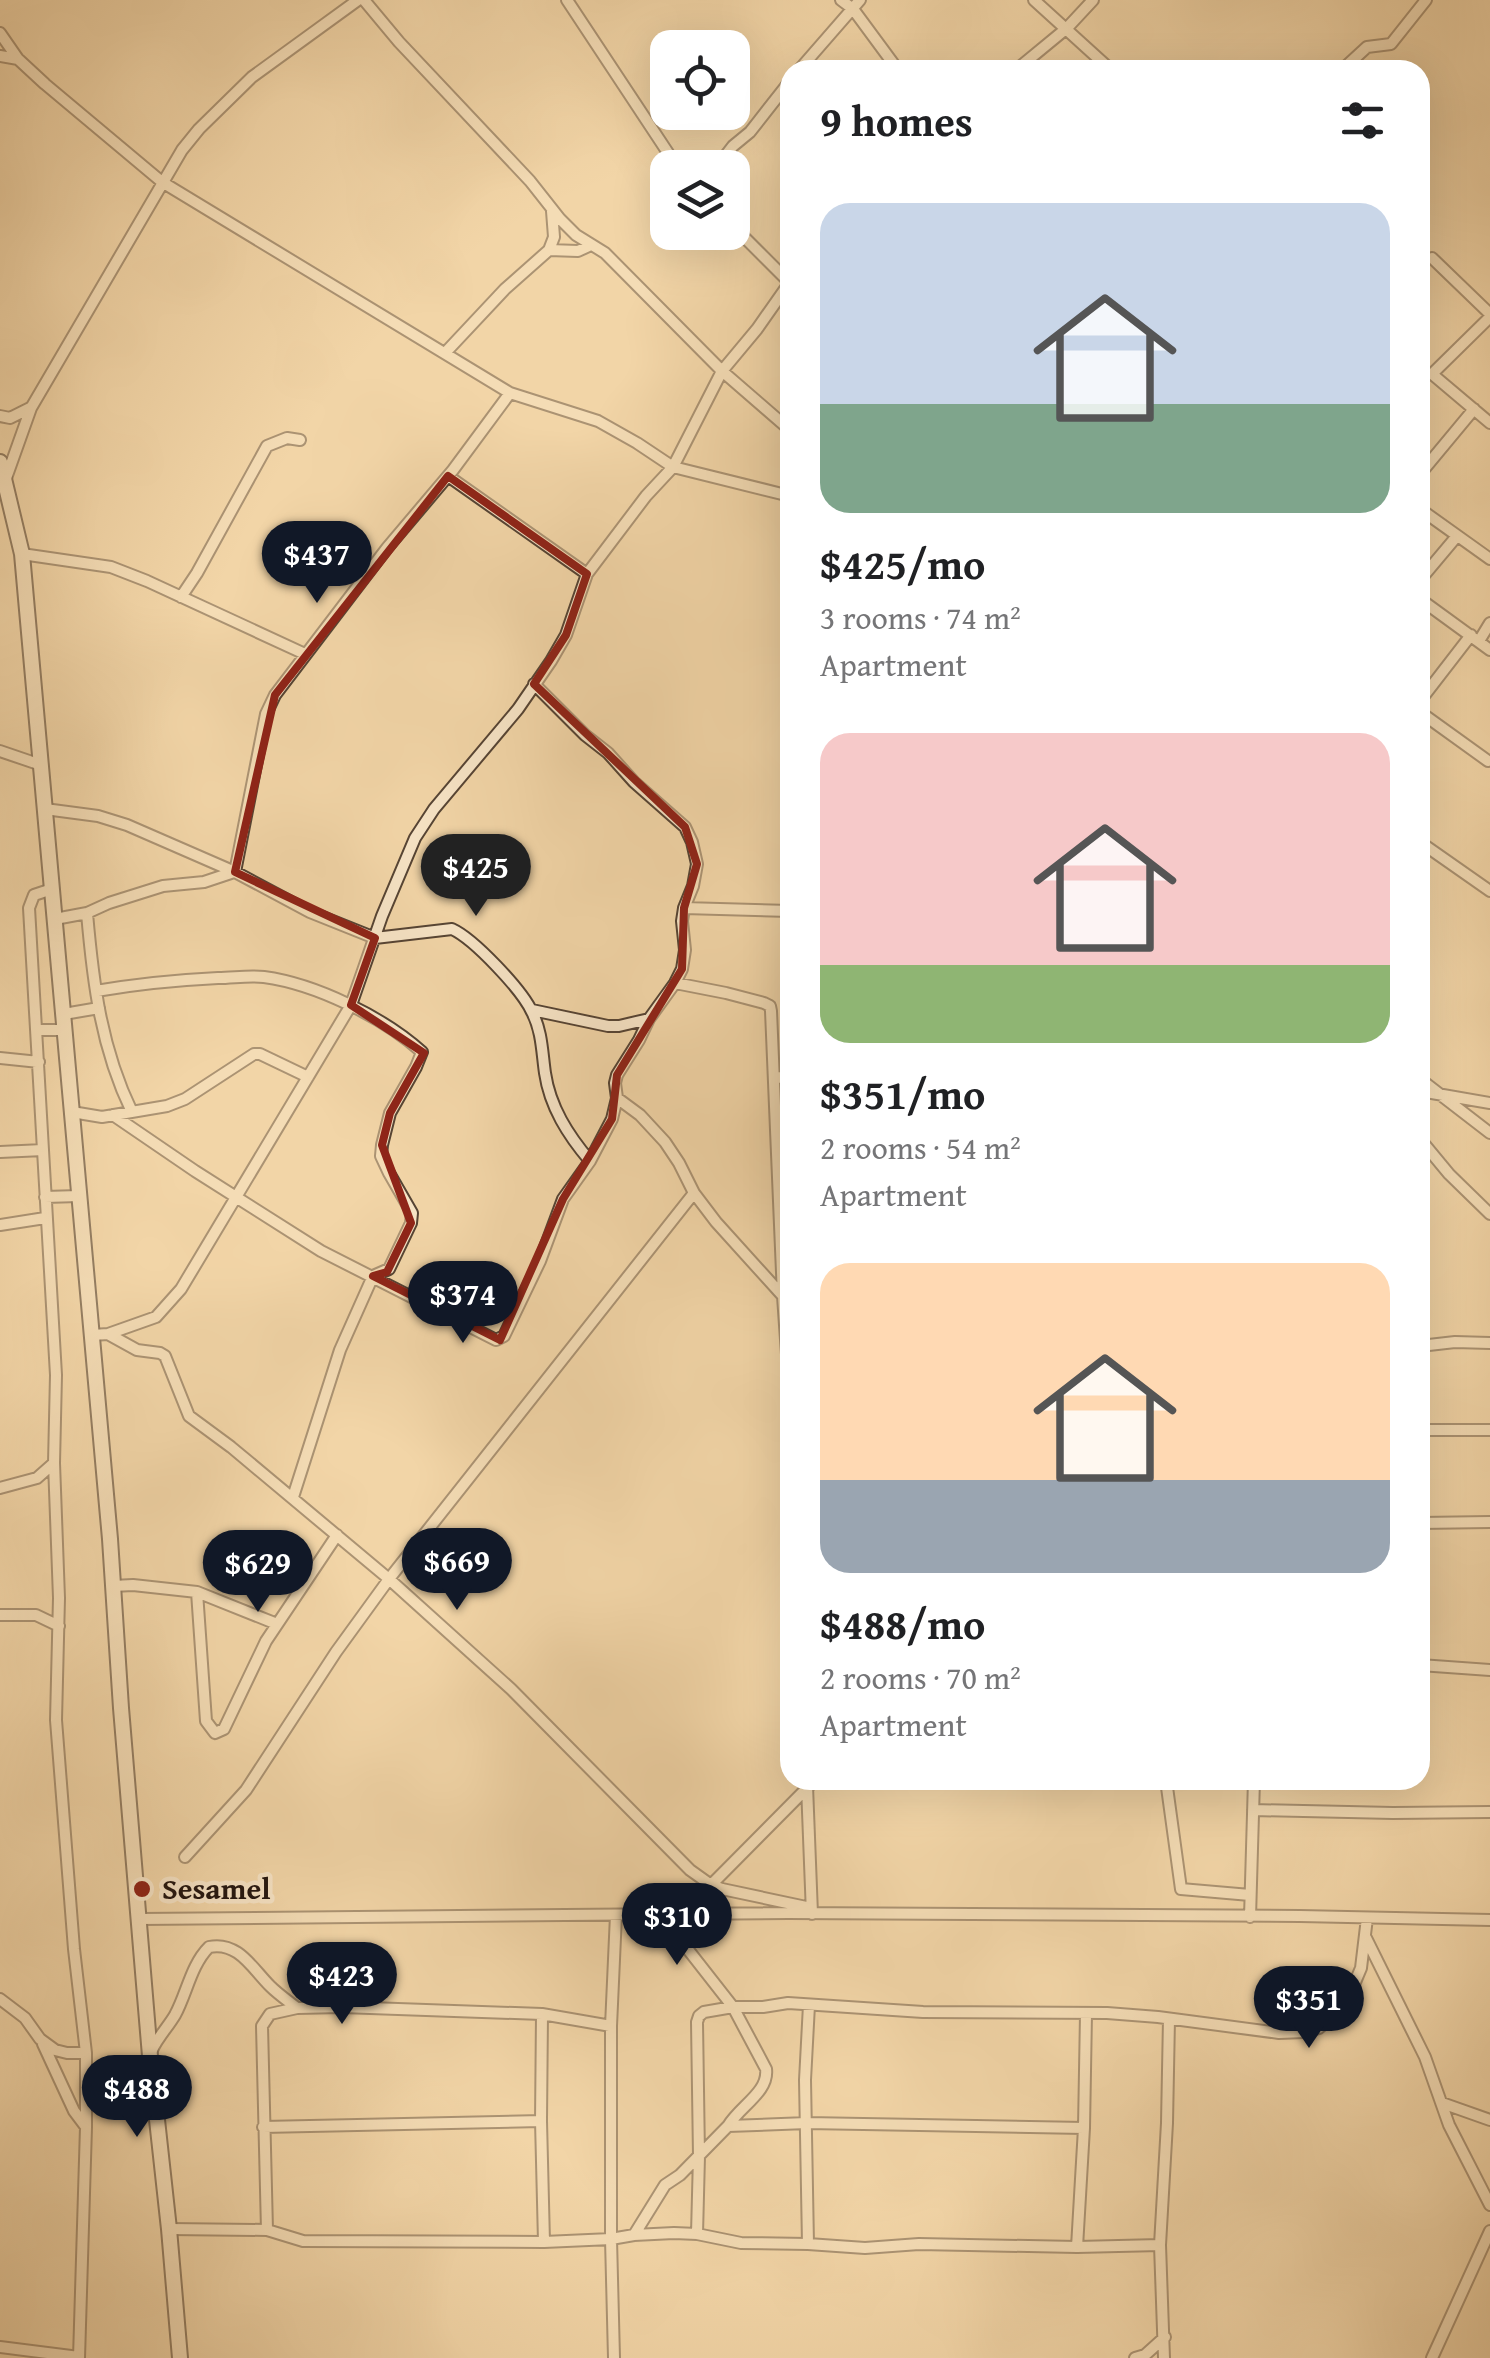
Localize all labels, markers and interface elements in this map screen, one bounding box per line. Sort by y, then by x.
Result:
map controls [650,30,750,250]
button: locate [650,30,750,130]
text: 9 homes [820,90,973,151]
icon: filters [1335,93,1390,148]
button: layers [650,150,750,250]
icon: home [1015,268,1195,448]
pin: $437 [258,521,376,606]
text: $437 [284,530,350,577]
text: $425/mo [820,533,985,594]
text: 3 rooms · 74 m² [820,594,1021,641]
text: Apartment [820,641,967,688]
icon: home [1015,798,1195,978]
pin: $425 [417,834,535,919]
text: $425 [443,843,509,890]
text: $351/mo [820,1063,985,1124]
text: 2 rooms · 54 m² [820,1124,1021,1171]
text: Apartment [820,1171,967,1218]
pin: $374 [404,1261,522,1346]
text: $374 [430,1270,496,1317]
icon: home [1015,1328,1195,1508]
pin: $669 [398,1528,516,1613]
pin: $629 [199,1530,317,1615]
text: $669 [424,1537,490,1584]
text: $629 [225,1539,291,1586]
text: $488/mo [820,1593,985,1654]
text: 2 rooms · 70 m² [820,1654,1021,1701]
text: Apartment [820,1701,967,1748]
place label: Sesamel [162,1866,271,1910]
marker: Sesamel [131,1878,153,1900]
pin: $310 [618,1883,736,1968]
text: $310 [644,1892,710,1939]
pin: $423 [283,1942,401,2027]
text: $423 [309,1951,375,1998]
pin: $351 [1250,1966,1368,2051]
text: $351 [1276,1975,1342,2022]
pin: $488 [78,2055,196,2140]
text: $488 [104,2064,170,2111]

